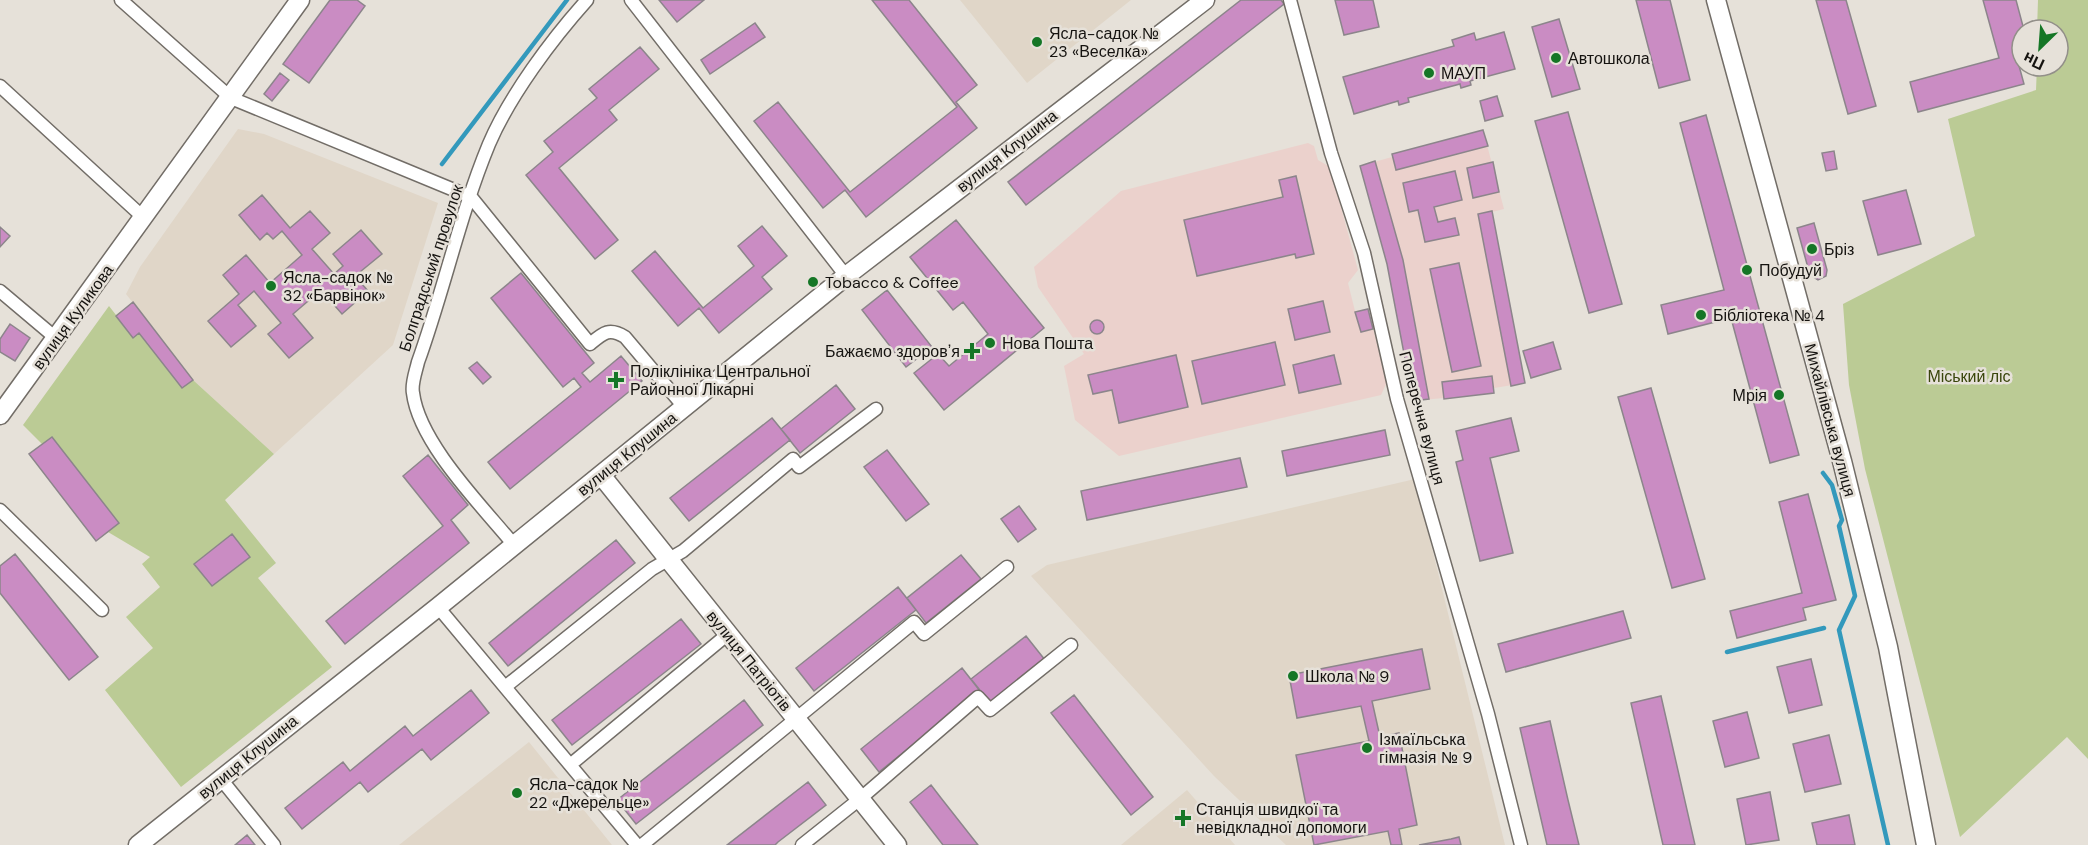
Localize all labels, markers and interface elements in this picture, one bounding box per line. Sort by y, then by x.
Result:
north arrow [2010,18,2070,78]
place label: Ясла-садок № 23 «Веселка» [1049,23,1159,62]
marker: Ясла-садок № 23 «Веселка» [1030,35,1044,49]
text: Пн [2020,47,2048,75]
place label: Автошкола [1568,48,1650,69]
marker: Автошкола [1549,51,1563,65]
place label: МАУП [1441,63,1486,84]
marker: МАУП [1422,66,1436,80]
street label: вулиця Клушина [952,105,1062,197]
street label: Болградський провулок [394,181,468,354]
place label: Бріз [1824,239,1854,260]
marker: Бріз [1805,242,1819,256]
street label: вулиця Куликова [28,260,118,374]
place label: Побудуй [1759,260,1822,281]
marker: Побудуй [1740,263,1754,277]
place label: Ясла-садок № 32 «Барвінок» [283,267,393,306]
place label: Tobacco & Coffee [825,272,959,293]
marker: Tobacco & Coffee [806,275,820,289]
marker: Ясла-садок № 32 «Барвінок» [264,279,278,293]
place label: Бібліотека № 4 [1713,305,1825,326]
marker: Бібліотека № 4 [1694,308,1708,322]
place label: Нова Пошта [1002,333,1093,354]
marker: Нова Пошта [983,336,997,350]
place label: Бажаємо здоровʼя [825,341,960,362]
street label: Михайлівська вулиця [1799,341,1861,499]
marker: Бажаємо здоровʼя [965,344,979,358]
street label: Поперечна вулиця [1394,349,1450,487]
place label: Поліклініка Центральної Районної Лікарні [630,361,811,400]
park label: Міський ліс [1927,366,2011,387]
marker: Поліклініка Центральної Районної Лікарні [607,371,625,389]
place label: Мрія [1733,385,1767,406]
marker: Мрія [1772,388,1786,402]
street label: вулиця Клушина [573,407,681,501]
street label: вулиця Патріотів [702,606,796,716]
place label: Школа № 9 [1305,666,1389,687]
marker: Школа № 9 [1286,669,1300,683]
street label: вулиця Клушина [194,710,302,804]
place label: Ізмаїльська гімназія № 9 [1379,729,1472,768]
marker: Ізмаїльська гімназія № 9 [1360,741,1374,755]
place label: Ясла-садок № 22 «Джерельце» [529,774,649,813]
marker: Ясла-садок № 22 «Джерельце» [510,786,524,800]
place label: Станція швидкої та невідкладної допомоги [1196,799,1367,838]
marker: Станція швидкої та невідкладної допомоги [1174,809,1192,827]

